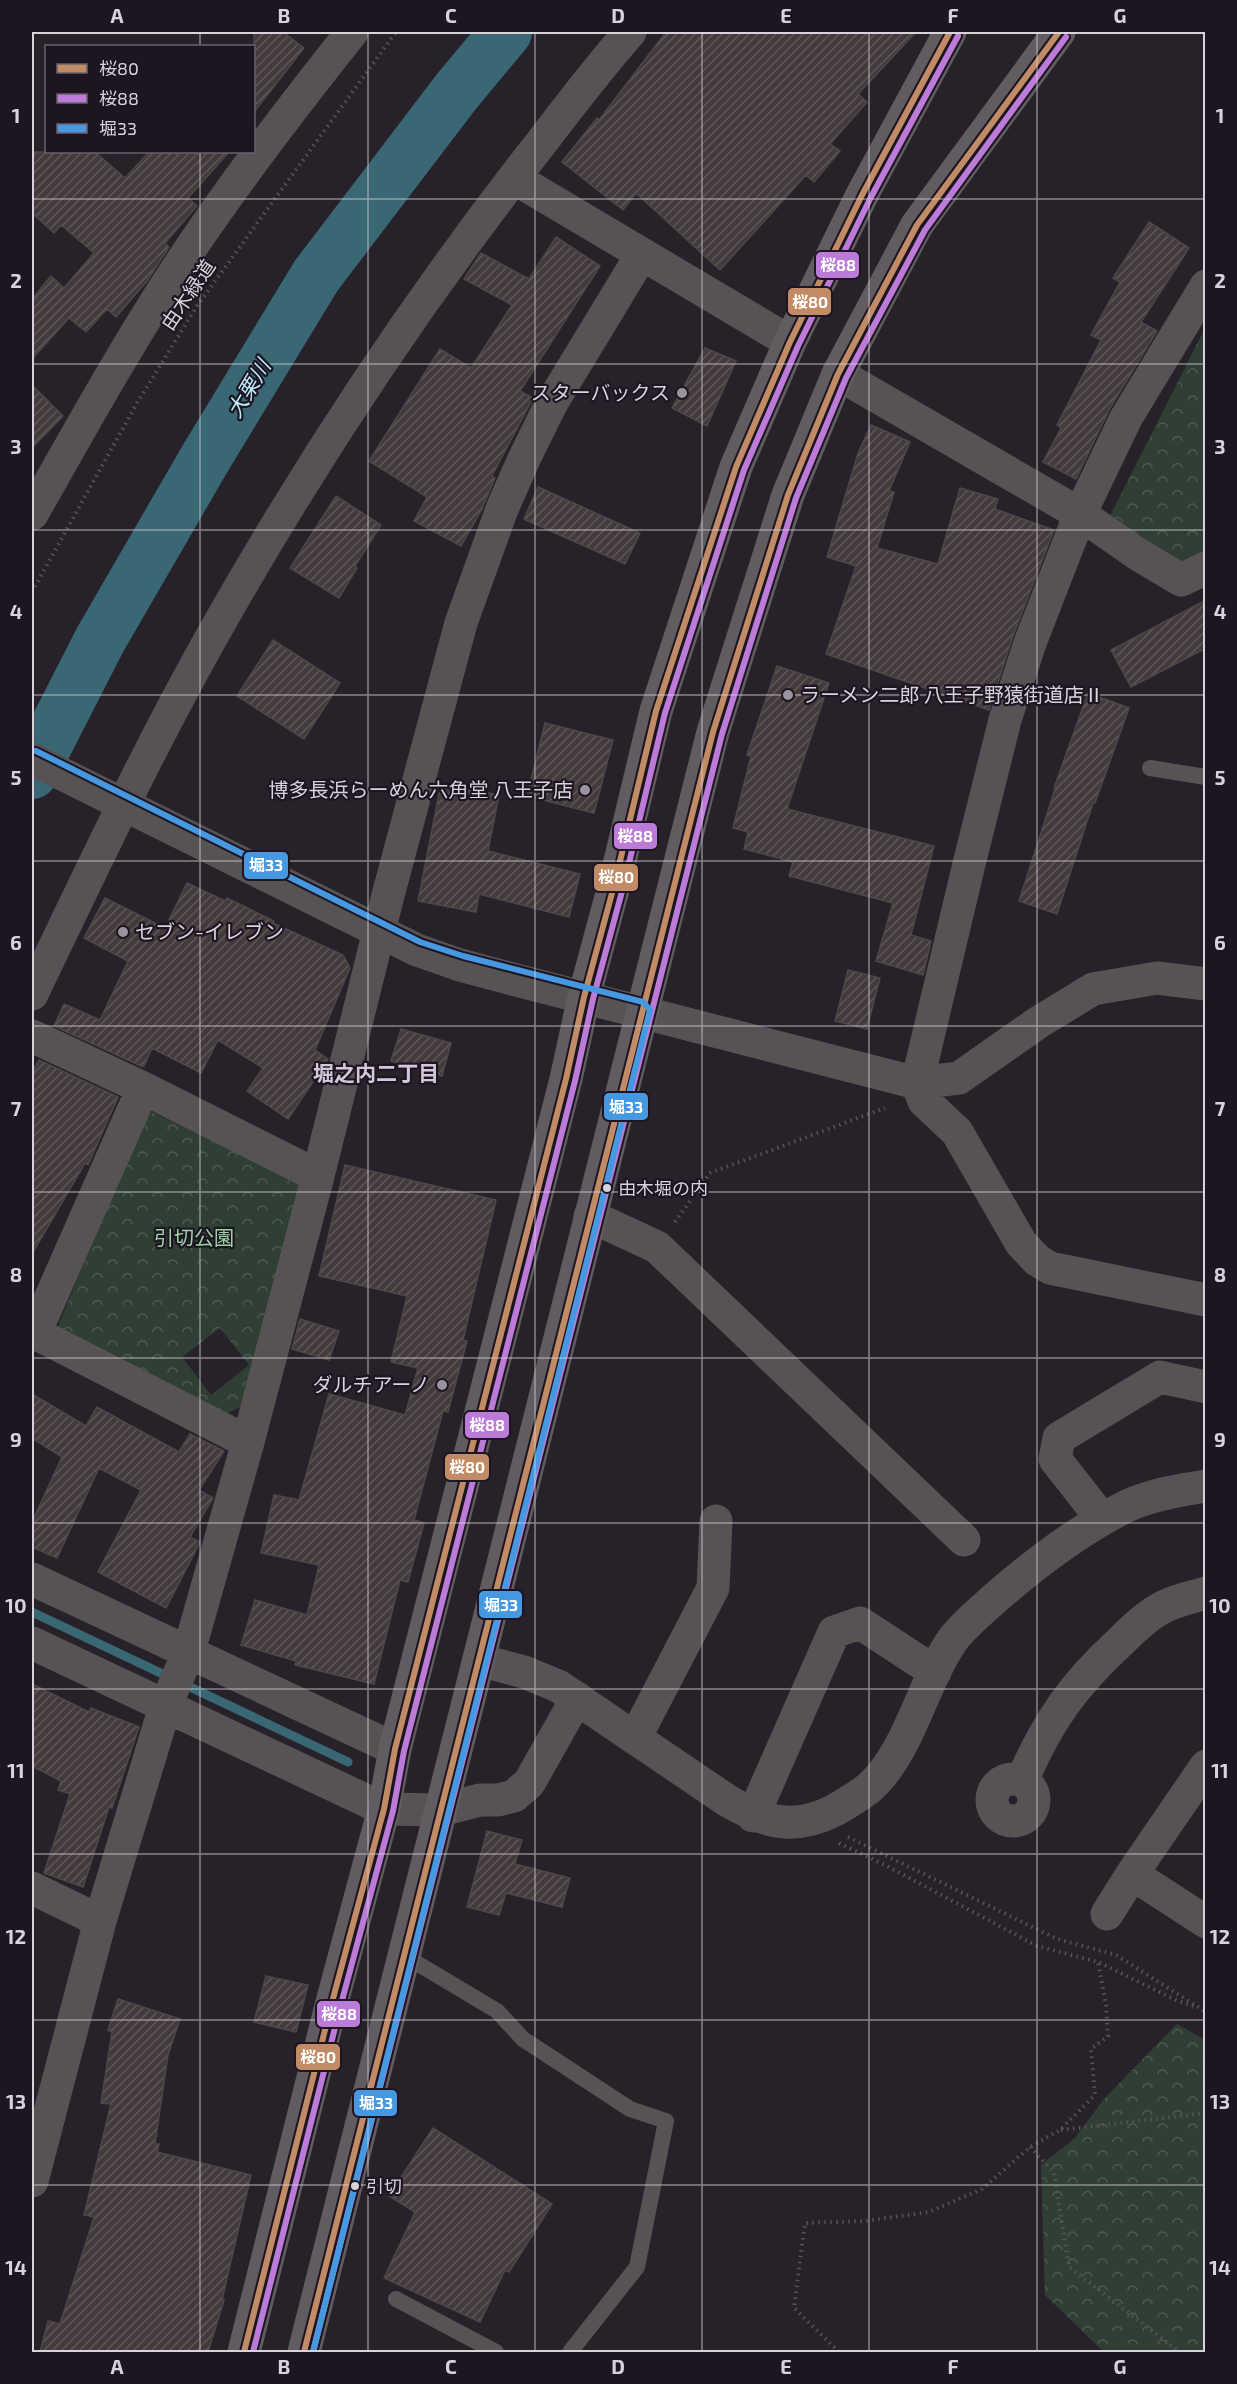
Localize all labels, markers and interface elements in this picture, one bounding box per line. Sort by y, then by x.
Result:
text: A [110,3,124,27]
text: B [278,3,290,27]
text: C [445,3,457,27]
text: D [611,3,625,27]
text: E [780,3,792,27]
text: F [947,3,959,27]
text: G [1114,3,1126,27]
legend [45,45,255,153]
text: 桜80 [99,57,139,79]
text: 桜88 [99,87,139,109]
text: 1 [12,103,20,127]
text: 1 [1216,103,1224,127]
text: 堀33 [99,117,137,139]
line badge: 桜88 [815,251,860,279]
street label: 由木緑道 [155,255,219,334]
text: 桜88 [820,255,856,274]
text: 2 [10,268,22,292]
text: 2 [1214,268,1226,292]
line badge: 桜80 [787,287,832,316]
text: 桜80 [792,292,828,311]
water label: 大栗川 [221,353,276,422]
place label: スターバックス [531,380,670,404]
marker: スターバックス [675,386,689,400]
text: 3 [10,434,22,458]
text: 3 [1214,434,1226,458]
text: 4 [10,599,23,623]
text: 4 [1214,599,1227,623]
place label: ラーメン二郎 八王子野猿街道店Ⅱ [800,682,1104,706]
marker: ラーメン二郎 八王子野猿街道店Ⅱ [781,688,795,702]
text: 5 [10,765,22,789]
text: 5 [1214,765,1226,789]
place label: 博多長浜らーめん六角堂 八王子店 [269,777,573,801]
marker: 博多長浜らーめん六角堂 八王子店 [578,783,592,797]
line badge: 桜88 [613,822,658,850]
text: 桜88 [617,826,653,845]
line badge: 堀33 [243,851,289,880]
text: 堀33 [249,855,283,874]
line badge: 桜80 [593,863,639,892]
text: 桜80 [598,867,634,886]
place label: セブン-イレブン [135,919,284,943]
marker: セブン-イレブン [116,925,130,939]
text: 6 [10,930,22,954]
text: 6 [1214,930,1226,954]
district label: 堀之内二丁目 [313,1060,439,1085]
line badge: 堀33 [603,1092,649,1121]
text: 7 [11,1096,22,1120]
text: 7 [1215,1096,1226,1120]
text: 堀33 [609,1097,643,1116]
place label: 由木堀の内 [618,1177,708,1199]
marker: 由木堀の内 [601,1182,613,1194]
park label: 引切公園 [154,1225,234,1249]
text: 8 [10,1262,22,1286]
text: 8 [1214,1262,1226,1286]
place label: ダルチアーノ [312,1372,430,1396]
marker: ダルチアーノ [435,1378,449,1392]
line badge: 桜88 [464,1411,510,1439]
text: 桜88 [469,1415,505,1434]
text: 9 [10,1427,22,1451]
text: 9 [1214,1427,1226,1451]
line badge: 桜80 [444,1453,490,1481]
text: 桜80 [449,1457,485,1476]
line badge: 堀33 [478,1590,523,1619]
text: 10 [5,1593,27,1617]
text: 10 [1209,1593,1231,1617]
text: 堀33 [484,1595,518,1614]
text: 11 [7,1758,25,1782]
text: 11 [1211,1758,1229,1782]
text: 12 [6,1924,26,1948]
text: 12 [1210,1924,1230,1948]
line badge: 桜88 [316,2000,361,2028]
text: 桜88 [321,2004,357,2023]
line badge: 桜80 [295,2043,341,2071]
text: 桜80 [300,2047,336,2066]
text: 13 [6,2089,26,2113]
line badge: 堀33 [353,2089,398,2117]
text: 13 [1210,2089,1230,2113]
text: 堀33 [359,2093,393,2112]
place label: 引切 [366,2175,402,2197]
marker: 引切 [349,2180,361,2192]
text: 14 [5,2255,27,2279]
text: 14 [1209,2255,1231,2279]
text: A [110,2354,124,2378]
text: B [278,2354,290,2378]
text: C [445,2354,457,2378]
text: D [611,2354,625,2378]
text: E [780,2354,792,2378]
text: F [947,2354,959,2378]
text: G [1114,2354,1126,2378]

